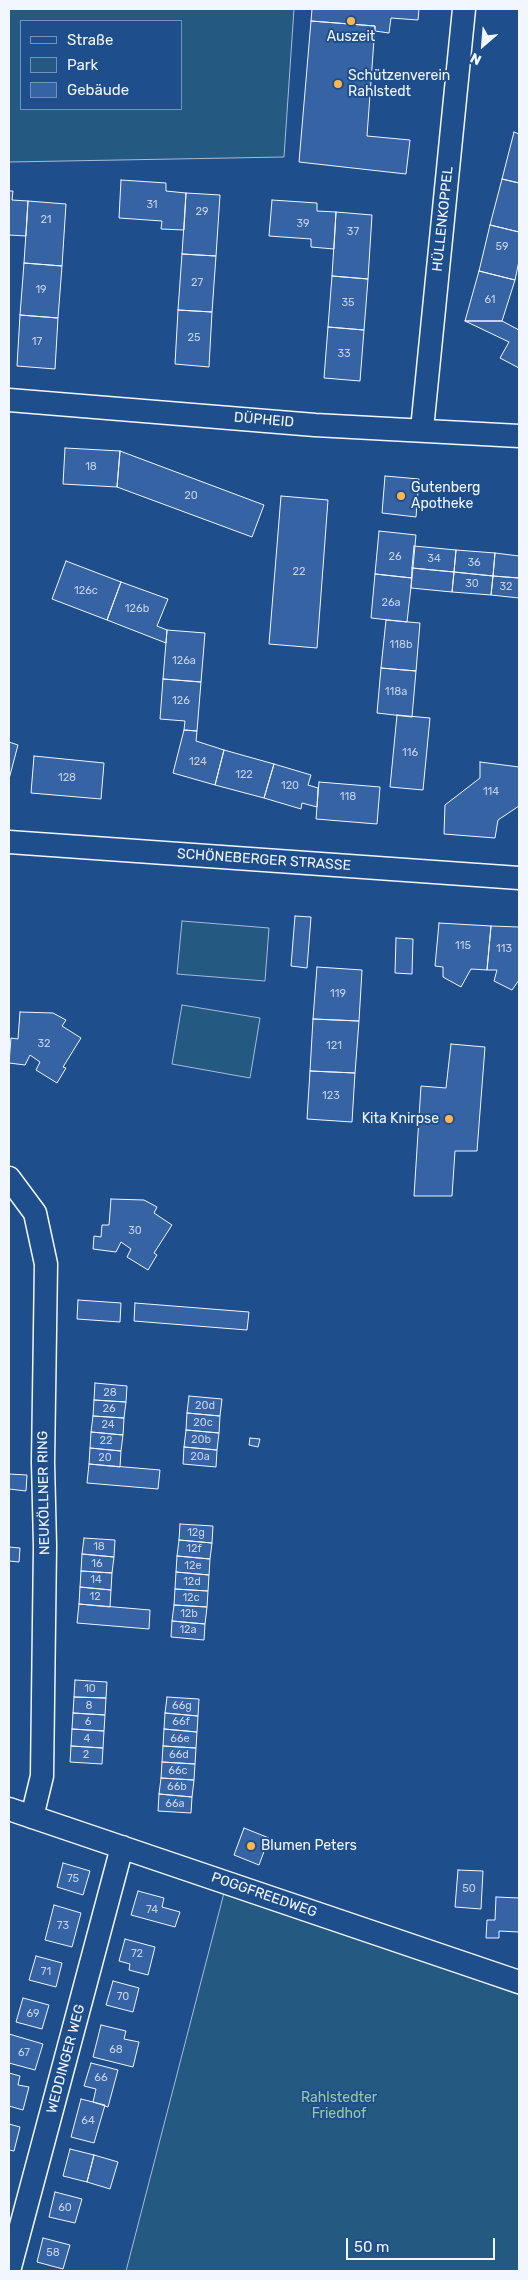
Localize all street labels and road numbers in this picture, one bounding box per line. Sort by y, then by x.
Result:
street label: HÜLLENKOPPEL [429,166,457,272]
street label: DÜPHEID [233,409,295,431]
street label: SCHÖNEBERGER STRASSE [176,846,352,874]
street label: NEUKÖLLNER RING [35,1431,53,1555]
street label: POGGFREEDWEG [209,1869,319,1921]
street label: WEDDINGER WEG [43,2003,89,2115]

